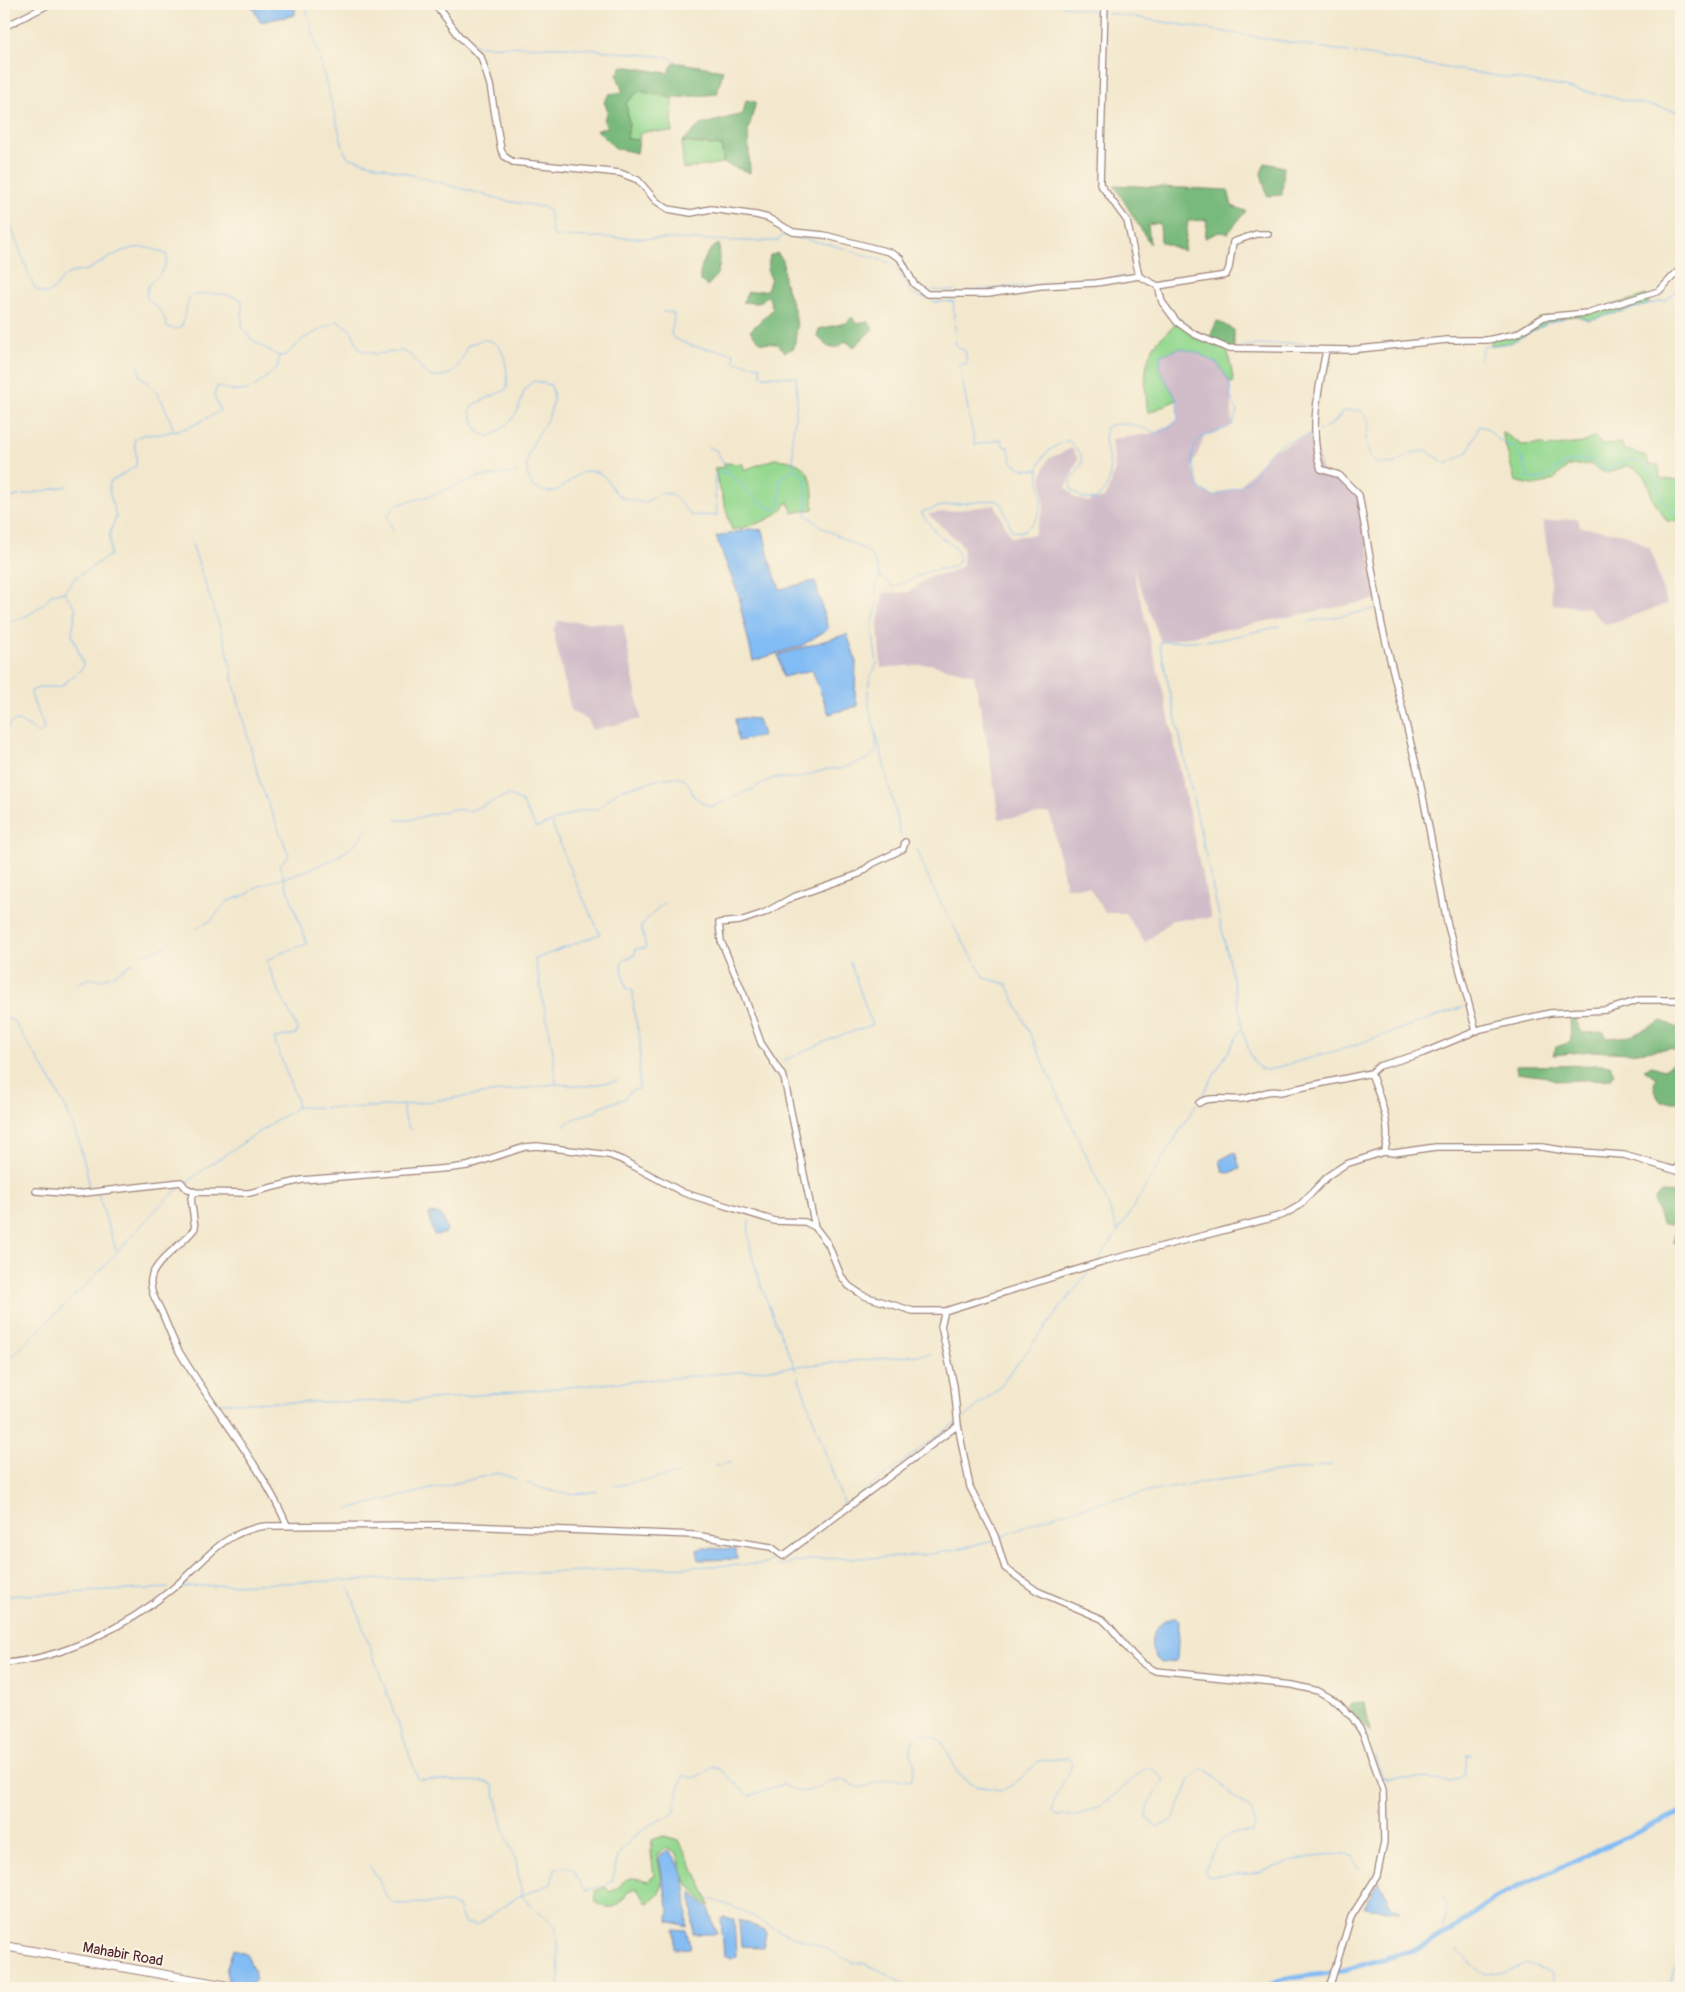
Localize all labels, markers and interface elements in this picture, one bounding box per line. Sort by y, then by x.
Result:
street label: Mahabir Road [81,1938,165,1971]

